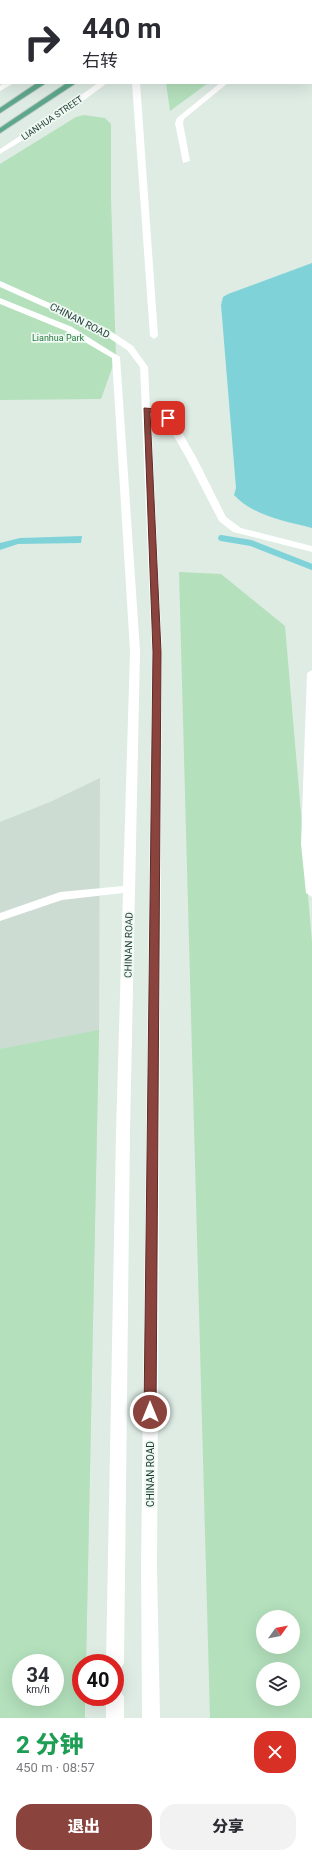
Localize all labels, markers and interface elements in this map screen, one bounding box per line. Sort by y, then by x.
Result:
text: 440 m [82,12,161,45]
icon: right [16,16,68,68]
text: 右转 [82,50,118,71]
street label: LIANHUA STREET [19,93,85,142]
street label: CHINAN ROAD [48,301,112,340]
park label: Lianhua Park [32,333,84,343]
pin [151,401,185,435]
icon: arrive [157,407,179,429]
street label: CHINAN ROAD [122,912,135,978]
position arrow [129,1391,171,1433]
street label: CHINAN ROAD [145,1441,156,1507]
north arrow [256,1610,300,1654]
map controls [256,1610,300,1706]
speed limit sign: 40 [72,1654,124,1706]
button: layers [256,1662,300,1706]
text: 34 [27,1663,49,1687]
text: km/h [26,1684,50,1695]
text: 2 分钟 [16,1731,84,1759]
button: close [254,1731,296,1773]
text: 450 m · 08:57 [16,1760,95,1775]
button: 退出 [16,1804,152,1850]
button: 分享 [160,1804,296,1850]

